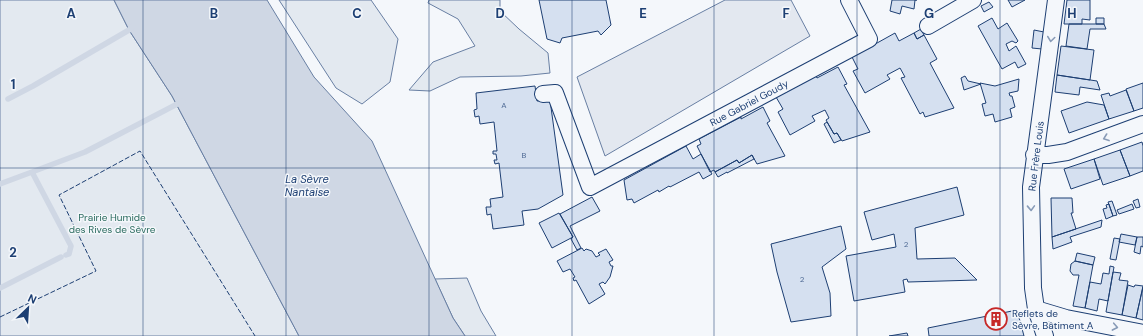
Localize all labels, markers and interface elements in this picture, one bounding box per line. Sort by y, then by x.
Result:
text: A [66,5,76,22]
text: B [210,5,218,22]
text: C [352,5,362,22]
text: D [495,5,505,22]
text: E [639,5,647,22]
text: F [782,5,790,22]
text: G [924,5,934,22]
text: H [1067,5,1077,22]
one-way arrow [1047,36,1056,42]
text: 1 [11,76,15,93]
street label: Rue Gabriel Goudy [708,77,791,129]
house number: A [501,100,507,110]
street label: Rue Frère Louis [1025,120,1047,192]
one-way arrow [1103,133,1110,141]
house number: B [522,150,527,160]
water label: La Sèvre Nantaise [285,172,329,199]
one-way arrow [1027,205,1035,211]
park label: Prairie Humide des Rives de Sèvre [69,211,156,236]
house number: 2 [904,239,909,249]
text: 2 [9,244,17,261]
house number: 2 [800,274,805,284]
north arrow [8,288,48,328]
text: N [26,291,39,307]
building icon: Reflets de Sèvre, Bâtiment A [983,306,1009,332]
place label: Reflets de Sèvre, Bâtiment A [1012,307,1094,332]
one-way arrow [1111,323,1118,331]

